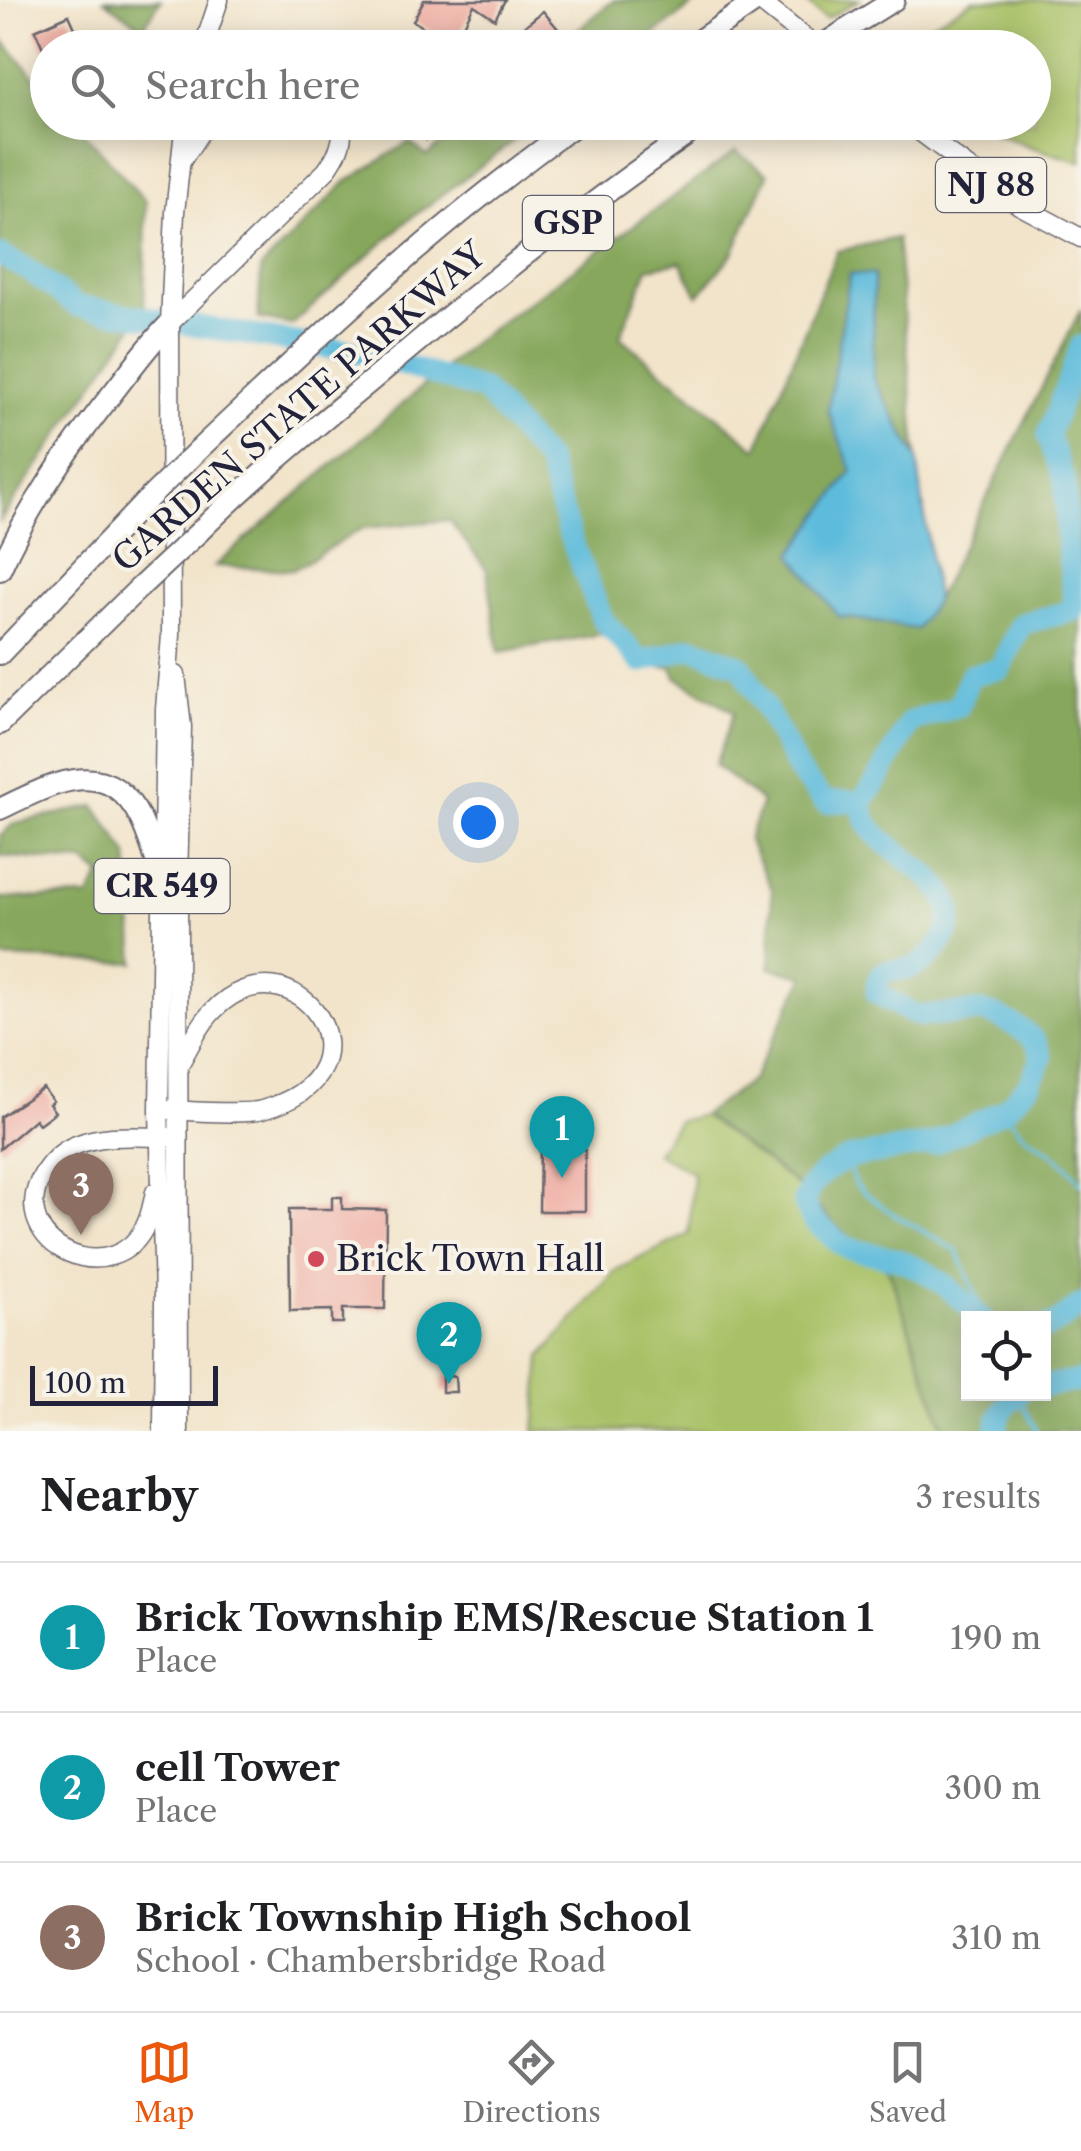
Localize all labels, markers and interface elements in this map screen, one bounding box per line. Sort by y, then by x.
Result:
search box [30,30,1051,140]
icon: search [65,58,120,113]
text: Search here [145,62,360,109]
road number: NJ 88 [936,158,1046,212]
road number: GSP [523,196,613,250]
street label: GARDEN STATE PARKWAY [103,232,495,581]
your location [453,797,504,848]
road number: CR 549 [94,859,230,913]
pin: 1 [530,1096,594,1178]
pin: 3 [48,1152,114,1235]
place label: Brick Town Hall [336,1237,604,1280]
marker: Brick Town Hall [305,1248,327,1270]
pin: 2 [416,1302,482,1384]
map controls [961,1311,1051,1401]
button: locate [961,1311,1051,1401]
scale bar [30,1361,218,1406]
text: 100 m [45,1366,126,1400]
text: Nearby [40,1470,198,1522]
text: 3 results [915,1477,1041,1516]
text: Brick Township EMS/Rescue Station 1 [135,1594,874,1641]
text: 1 [65,1618,80,1657]
text: 190 m [950,1618,1041,1657]
text: Place [135,1641,217,1680]
text: cell Tower [135,1744,340,1791]
text: 2 [63,1768,82,1807]
text: 300 m [944,1768,1041,1807]
text: Place [135,1791,217,1830]
text: Brick Township High School [135,1894,691,1941]
text: 3 [63,1918,82,1957]
text: 310 m [951,1918,1041,1957]
text: School · Chambersbridge Road [135,1941,606,1980]
tab: Map [134,2035,194,2129]
tab: Directions [462,2035,601,2129]
tab: Saved [869,2035,947,2129]

